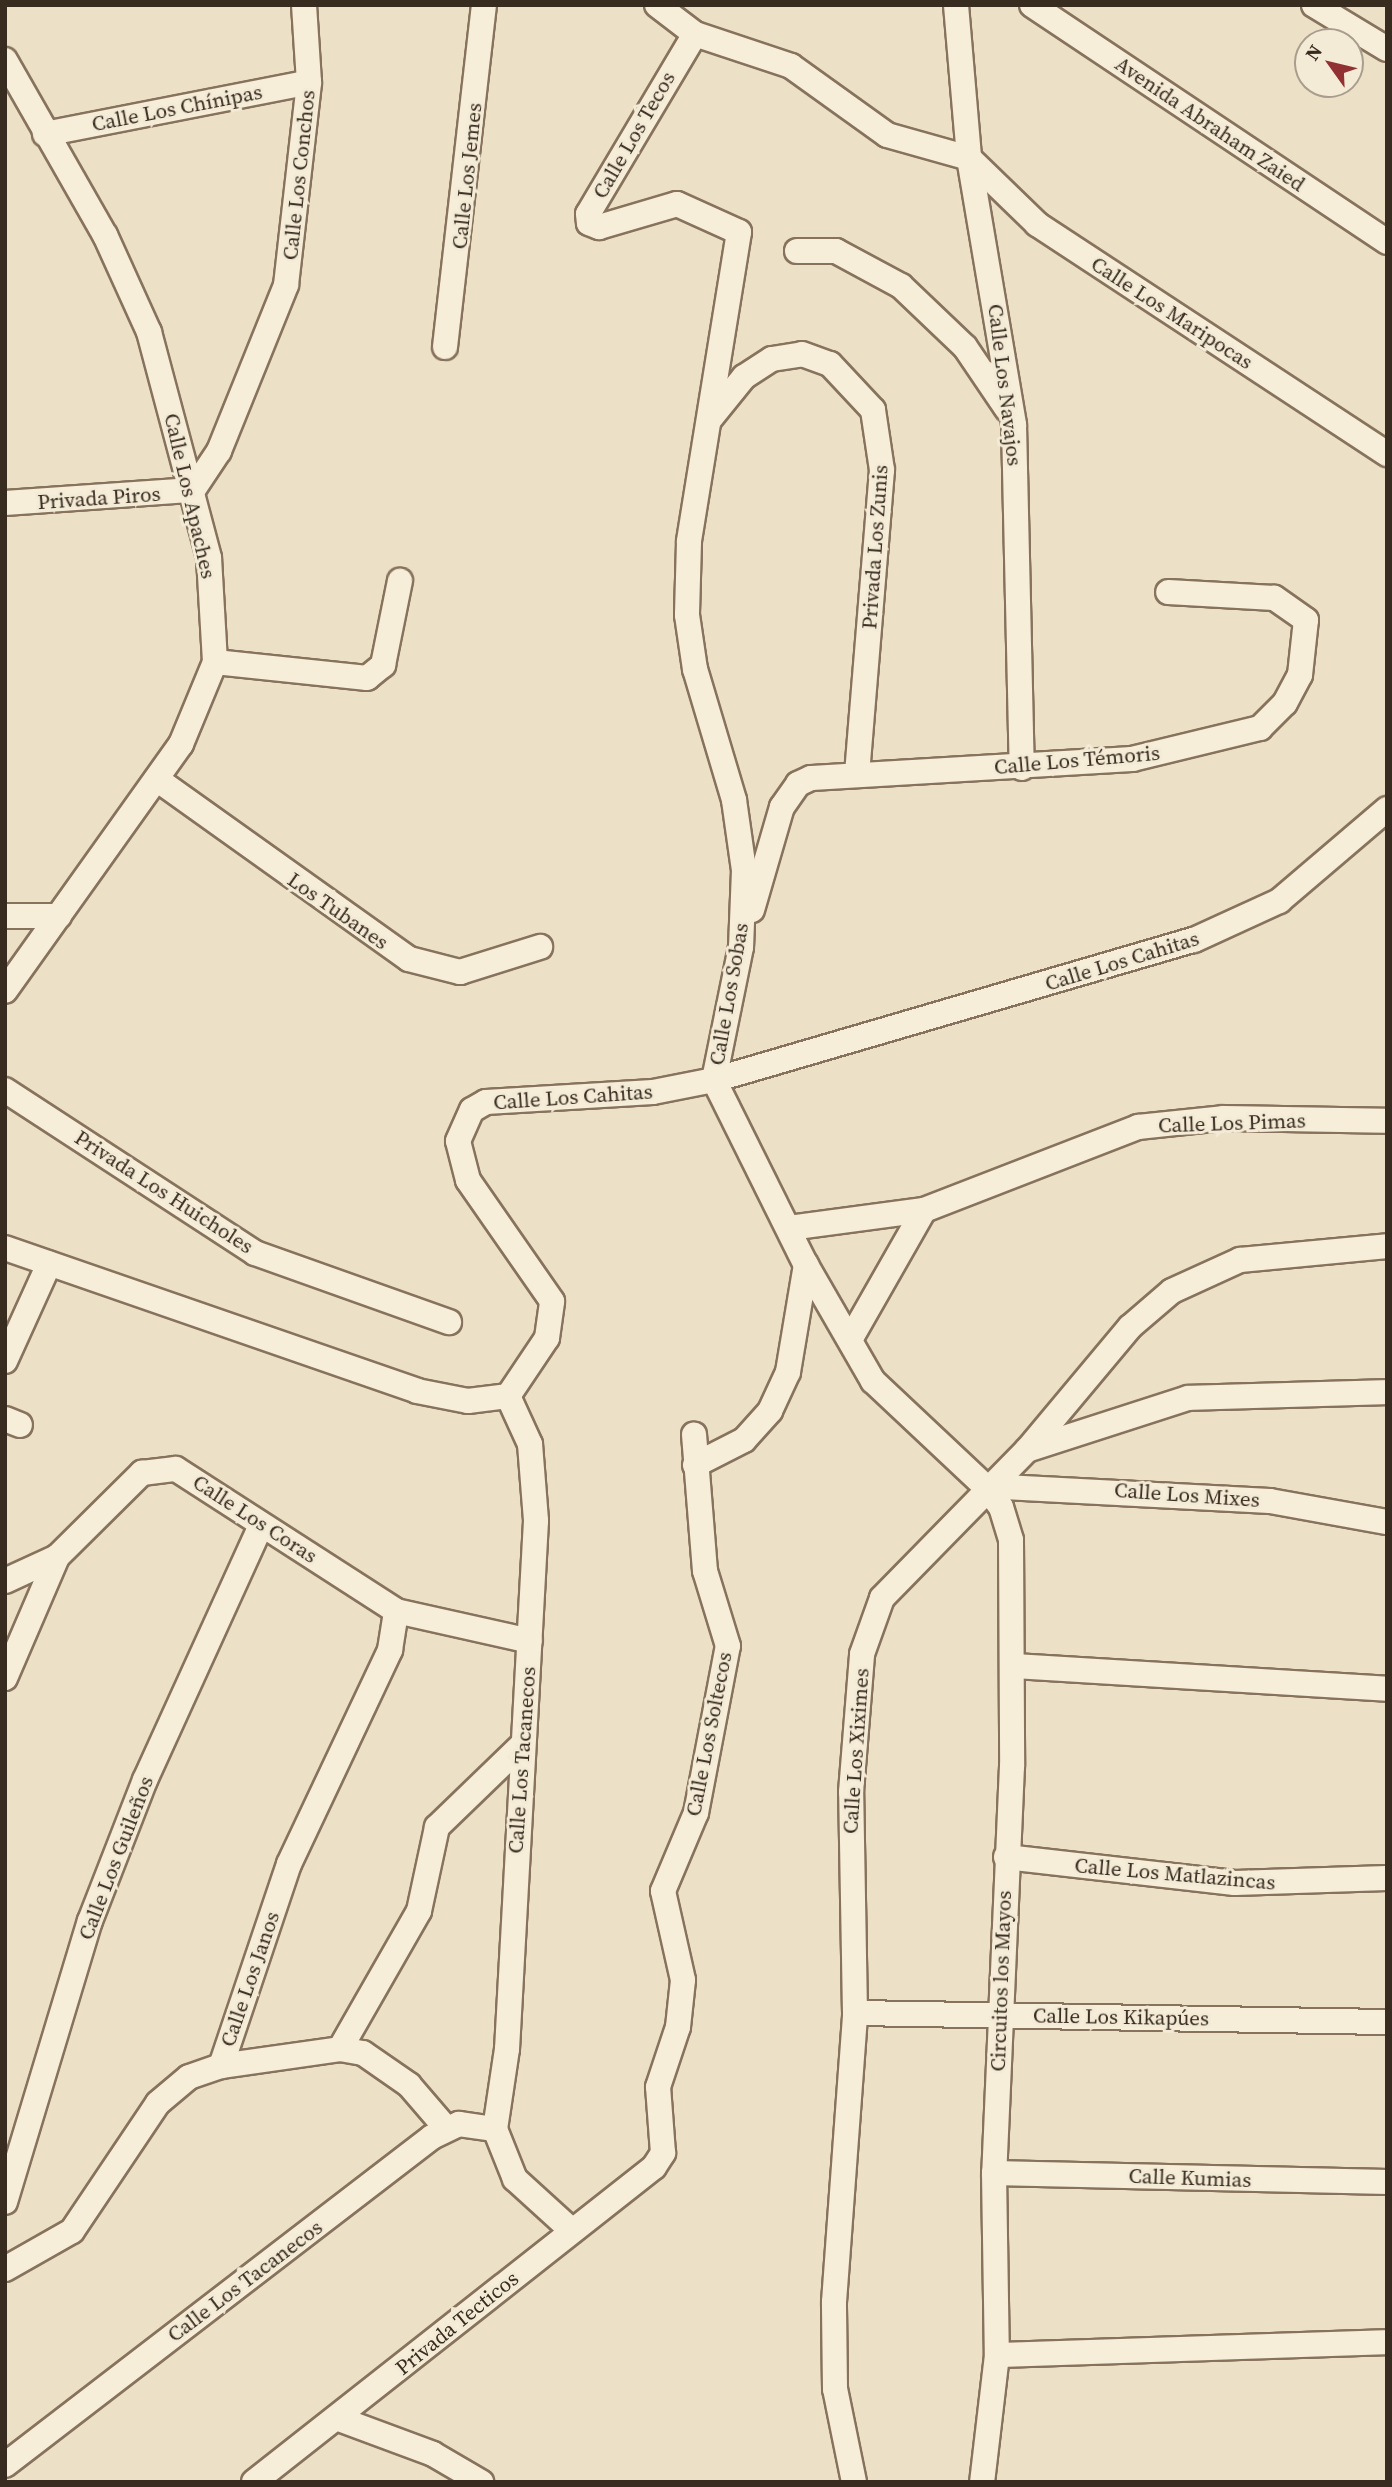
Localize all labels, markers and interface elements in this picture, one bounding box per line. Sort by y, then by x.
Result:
north arrow [1294,28,1364,98]
text: N [1299,39,1328,65]
street label: Avenida Abraham Zaied [1110,51,1310,197]
street label: Calle Los Tecos [587,67,681,203]
street label: Calle Los Chínipas [90,79,264,137]
street label: Calle Los Conchos [278,89,320,261]
street label: Calle Los Jemes [447,102,487,250]
street label: Calle Los Maripocas [1086,251,1258,375]
street label: Calle Los Navajos [983,303,1027,467]
street label: Calle Los Apaches [159,411,221,581]
street label: Privada Los Zunis [857,464,893,630]
street label: Privada Piros [37,481,161,515]
street label: Calle Los Témoris [993,740,1161,780]
street label: Los Tubanes [283,867,393,955]
street label: Calle Los Sobas [704,921,754,1067]
street label: Calle Los Cahitas [1042,926,1202,996]
street label: Calle Los Cahitas [493,1079,653,1115]
street label: Calle Los Pimas [1158,1108,1306,1138]
street label: Privada Los Huicholes [70,1125,258,1259]
street label: Calle Los Coras [188,1469,322,1569]
street label: Calle Los Mixes [1113,1477,1261,1513]
street label: Calle Los Soltecos [681,1650,737,1818]
street label: Calle Los Tacanecos [503,1665,541,1855]
street label: Calle Los Xiximes [838,1667,874,1835]
street label: Calle Los Guileños [73,1773,159,1943]
street label: Calle Los Matlazincas [1074,1853,1276,1895]
street label: Circuitos los Mayos [985,1890,1017,2072]
street label: Calle Los Janos [215,1908,285,2050]
street label: Calle Los Kikapúes [1033,2003,1209,2031]
street label: Calle Kumias [1128,2163,1252,2193]
street label: Calle Los Tacanecos [162,2214,328,2348]
street label: Privada Tecticos [390,2266,524,2380]

